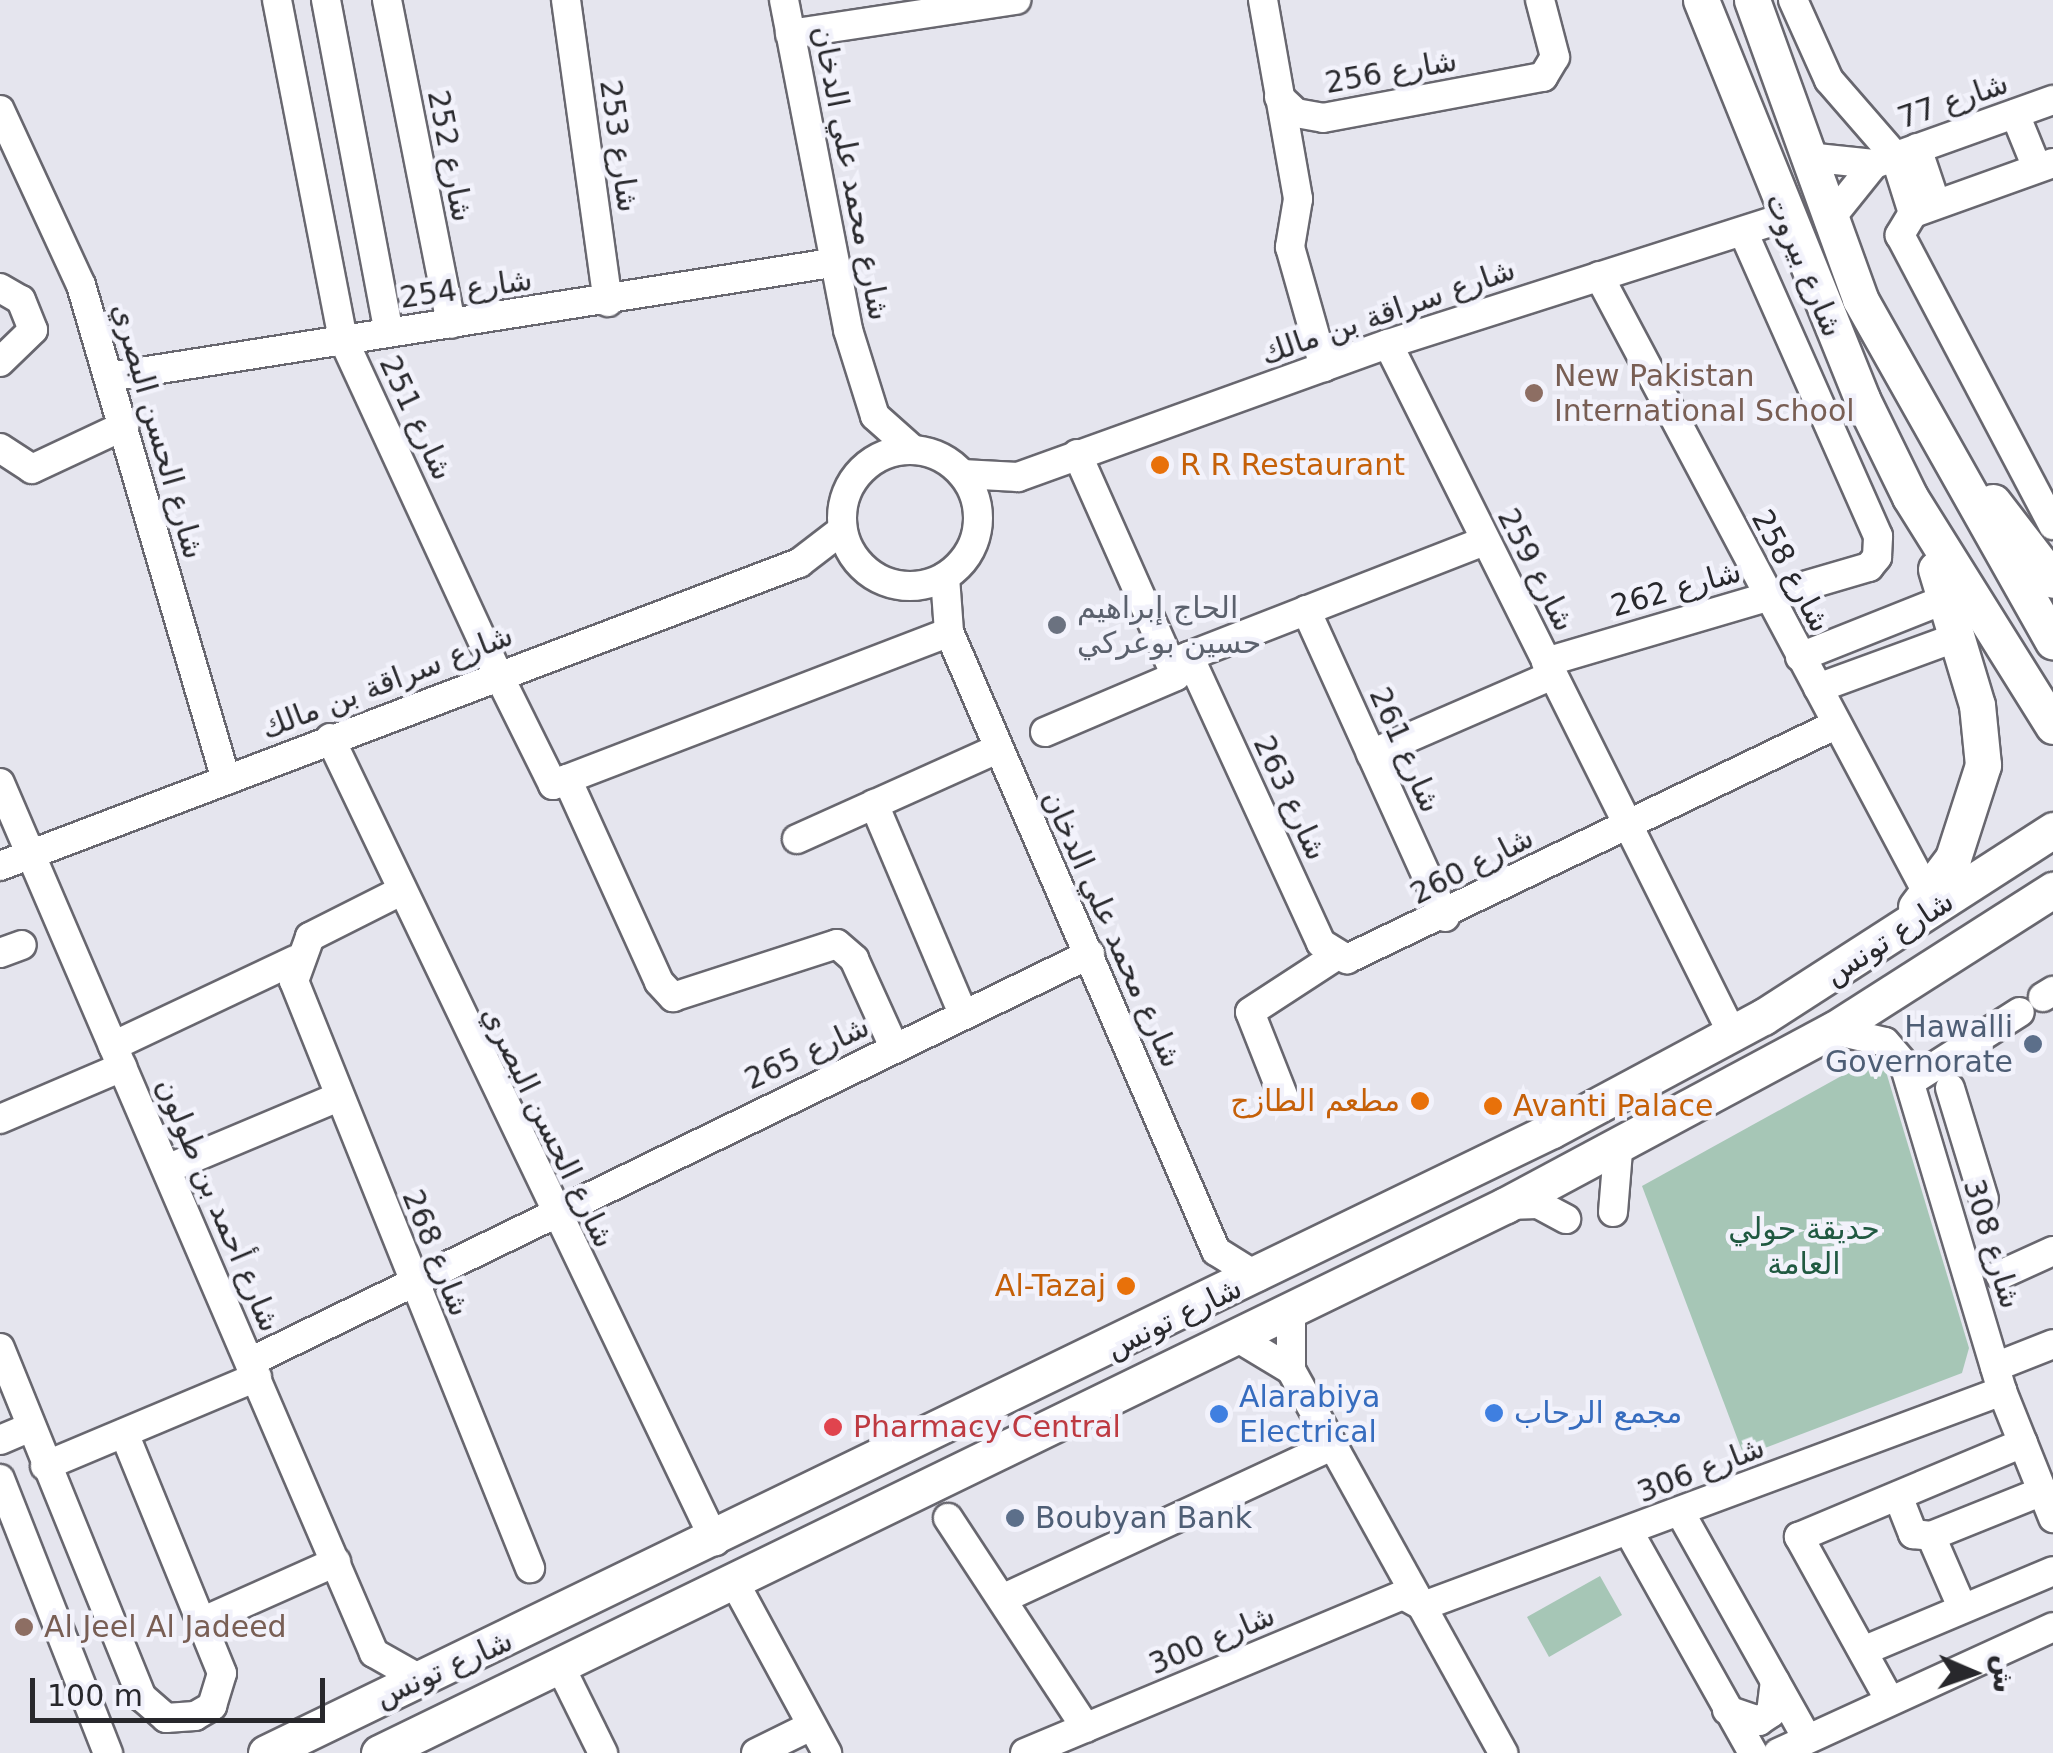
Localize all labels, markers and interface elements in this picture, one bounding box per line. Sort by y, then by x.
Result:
street label: شارع محمد علي الدخان [805,23,897,323]
street label: شارع 256 [1322,43,1460,101]
street label: شارع 77 [1893,65,2013,137]
street label: شارع 253 [592,77,646,215]
street label: شارع 252 [420,87,480,225]
street label: شارع بيروت [1758,188,1850,342]
street label: شارع سراقة بن مالك [1256,252,1520,372]
street label: شارع 254 [397,262,535,316]
street label: شارع الحسن البصري [104,299,212,563]
street label: شارع 251 [371,350,461,486]
place label: New Pakistan International School [1554,358,1855,428]
marker: New Pakistan International School [1523,382,1545,404]
place label: R R Restaurant [1180,447,1405,483]
marker: R R Restaurant [1149,454,1171,476]
street label: شارع 259 [1490,502,1582,638]
street label: شارع 258 [1744,504,1838,638]
street label: شارع 262 [1607,553,1745,625]
place label: الحاج إبراهيم حسين بوعركي [1077,590,1261,660]
marker: الحاج إبراهيم حسين بوعركي [1046,614,1068,636]
street label: شارع سراقة بن مالك [256,617,518,747]
street label: شارع 261 [1361,682,1449,818]
street label: شارع 263 [1245,730,1335,866]
street label: شارع محمد علي الدخان [1035,785,1189,1073]
street label: شارع 260 [1404,820,1540,912]
street label: شارع تونس [1818,883,1960,993]
street label: شارع الحسن البصري [474,1000,622,1254]
street label: شارع 265 [739,1008,875,1098]
place label: Hawalli Governorate [1825,1009,2013,1080]
marker: Hawalli Governorate [2022,1033,2044,1055]
street label: شارع أحمد بن طولون [148,1073,288,1337]
place label: مطعم الطازج [1230,1083,1400,1119]
place label: Avanti Palace [1513,1088,1713,1124]
marker: مطعم الطازج [1409,1090,1431,1112]
marker: Avanti Palace [1482,1095,1504,1117]
street label: شارع 308 [1955,1175,2029,1313]
street label: شارع 268 [394,1184,478,1322]
park label: حديقة حولي العامة [1728,1211,1880,1282]
place label: Al-Tazaj [995,1268,1106,1304]
street label: شارع تونس [1100,1270,1248,1366]
marker: Al-Tazaj [1115,1275,1137,1297]
place label: Alarabiya Electrical [1239,1379,1380,1450]
place label: مجمع الرحاب [1514,1395,1682,1431]
marker: مجمع الرحاب [1483,1402,1505,1424]
marker: Alarabiya Electrical [1208,1403,1230,1425]
place label: Pharmacy Central [853,1409,1121,1445]
marker: Pharmacy Central [822,1416,844,1438]
street label: شارع 306 [1632,1429,1770,1511]
place label: Boubyan Bank [1035,1500,1252,1536]
marker: Boubyan Bank [1004,1507,1026,1529]
street label: شارع 300 [1144,1597,1280,1683]
place label: Al Jeel Al Jadeed [44,1609,287,1645]
marker: Al Jeel Al Jadeed [13,1616,35,1638]
street label: شارع تونس [370,1623,518,1715]
north arrow [1923,1623,2023,1723]
text: ش [1986,1654,2021,1694]
scale bar [35,1658,330,1720]
text: 100 m [47,1678,143,1713]

